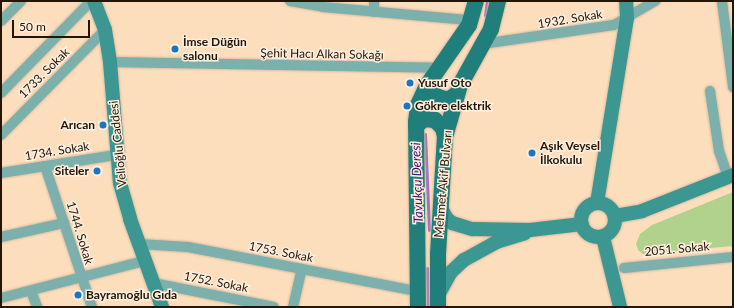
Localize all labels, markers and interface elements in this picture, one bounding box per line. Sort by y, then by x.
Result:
street label: 1932. Sokak [537,7,603,31]
scale bar [14,12,92,38]
text: 50 m [19,19,46,34]
place label: İmse Düğün salonu [183,35,247,63]
marker: İmse Düğün salonu [170,44,180,54]
street label: 1733. Sokak [16,45,72,101]
street label: Şehit Hacı Alkan Sokağı [260,46,384,62]
place label: Yusuf Oto [418,76,472,90]
marker: Yusuf Oto [405,78,415,88]
place label: Gökre elektrik [415,99,491,113]
street label: Velioğlu Caddesi [106,100,130,188]
marker: Gökre elektrik [402,101,412,111]
place label: Arıcan [61,118,95,132]
marker: Arıcan [98,120,108,130]
street label: Mehmet Akif Bulvarı [431,129,455,239]
street label: 1734. Sokak [24,139,90,163]
place label: Aşık Veysel İlkokulu [540,139,600,167]
water label: Tavukçu Deresi [408,142,426,224]
marker: Aşık Veysel İlkokulu [527,148,537,158]
place label: Siteler [55,164,89,178]
marker: Siteler [92,166,102,176]
street label: 1744. Sokak [64,200,96,266]
street label: 1753. Sokak [248,239,314,265]
street label: 2051. Sokak [644,239,710,259]
street label: 1752. Sokak [183,269,249,295]
place label: Bayramoğlu Gıda [86,288,177,302]
marker: Bayramoğlu Gıda [73,290,83,300]

